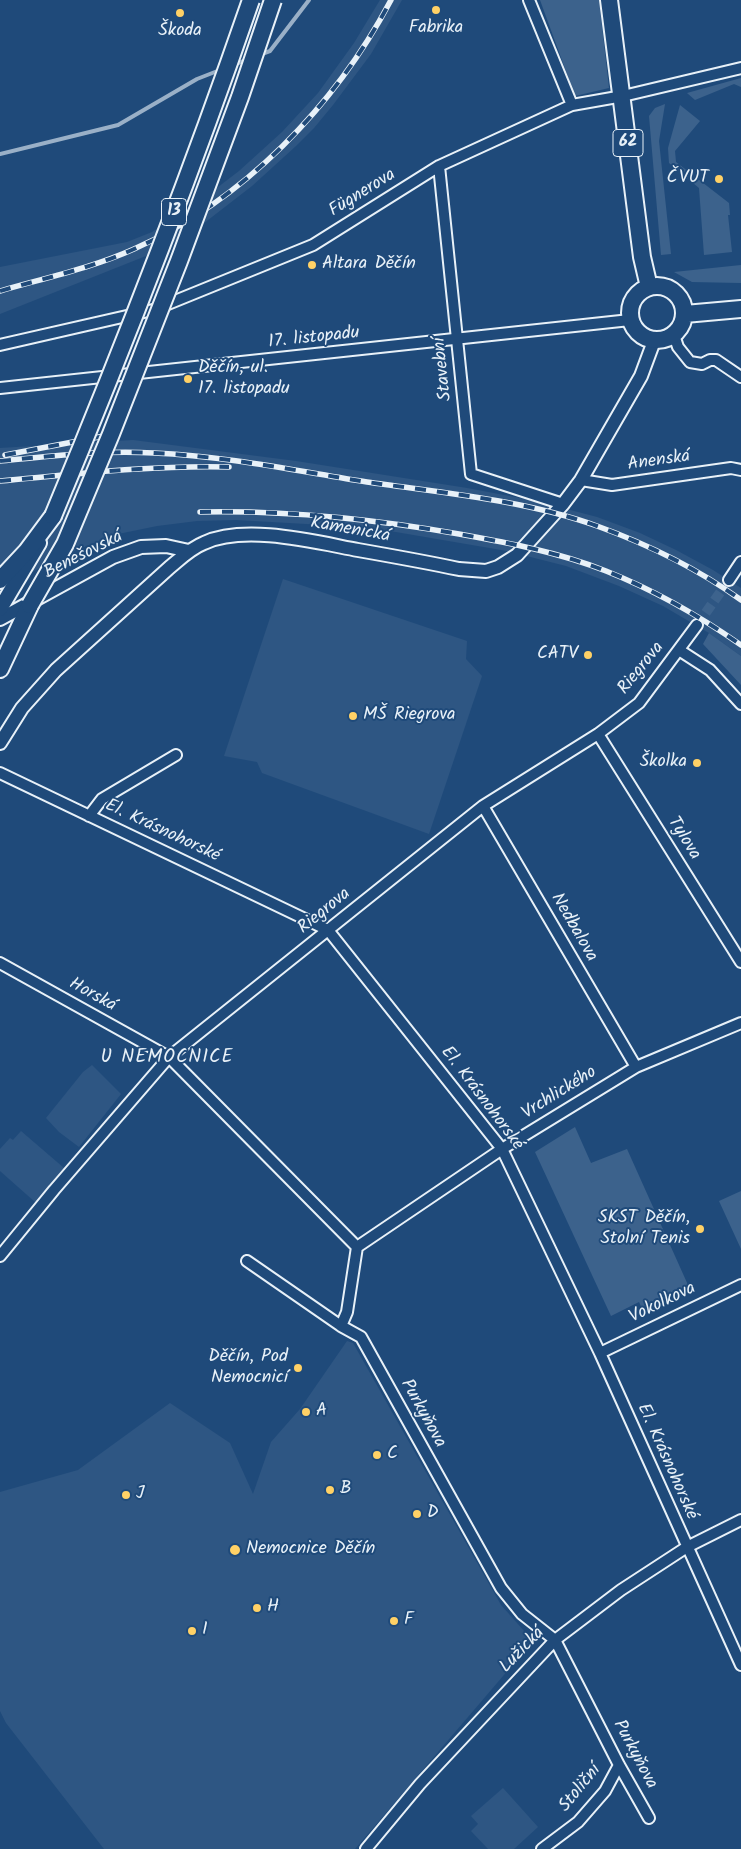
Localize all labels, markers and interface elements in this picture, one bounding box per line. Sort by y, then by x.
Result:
marker: Fabrika [430,4,442,16]
marker: Škoda [174,7,186,19]
place label: Fabrika [409,18,463,40]
place label: Škoda [158,21,202,43]
road number: 62 [613,130,643,156]
street label: Fügnerova [326,165,400,223]
place label: ČVUT [667,168,709,190]
marker: ČVUT [713,173,725,185]
road number: 13 [162,198,186,226]
place label: Altara Děčín [322,254,416,276]
marker: Altara Děčín [306,259,318,271]
street label: 17. listopadu [267,323,361,355]
street label: Stavební [430,336,458,402]
place label: Děčín, ul. 17. listopadu [198,358,290,400]
marker: Děčín, ul. 17. listopadu [182,373,194,385]
street label: Anenská [626,447,692,477]
street label: Kamenická [309,513,391,549]
street label: Benešovská [41,527,127,585]
street label: Riegrova [614,638,670,700]
place label: CATV [537,644,578,666]
marker: CATV [582,649,594,661]
place label: MŠ Riegrova [363,705,455,727]
marker: MŠ Riegrova [347,710,359,722]
place label: Školka [640,752,687,774]
marker: Školka [691,757,703,769]
street label: El. Krásnohorské [101,796,223,868]
street label: Tylova [661,813,705,865]
street label: Riegrova [294,884,356,940]
street label: Nedbalova [545,890,601,966]
street label: Horská [65,974,119,1018]
street label: El. Krásnohorské [435,1043,527,1155]
district label: U NEMOCNICE [99,1048,235,1070]
street label: Vrchlického [519,1063,601,1125]
place label: SKST Děčín, Stolní Tenis [598,1208,690,1250]
marker: SKST Děčín, Stolní Tenis [694,1223,706,1235]
street label: Vokolkova [626,1279,700,1329]
place label: Děčín, Pod Nemocnicí [208,1347,288,1390]
marker: Děčín, Pod Nemocnicí [292,1362,304,1374]
street label: Purkyňova [394,1376,450,1452]
place label: A [316,1401,327,1423]
street label: El. Krásnohorské [631,1401,701,1523]
marker: A [300,1406,312,1418]
place label: C [387,1444,398,1466]
marker: C [371,1449,383,1461]
place label: B [340,1479,351,1501]
place label: J [136,1484,144,1506]
marker: B [324,1484,336,1496]
marker: J [120,1489,132,1501]
place label: D [427,1503,439,1525]
marker: D [411,1508,423,1520]
place label: Nemocnice Děčín [246,1539,375,1561]
marker: Nemocnice Děčín [228,1543,242,1557]
place label: H [267,1597,279,1619]
marker: H [251,1602,263,1614]
place label: F [404,1610,413,1632]
marker: F [388,1615,400,1627]
place label: I [202,1620,208,1642]
street label: Lužická [496,1624,550,1678]
marker: I [186,1625,198,1637]
street label: Purkyňova [607,1717,661,1793]
street label: Stoliční [555,1761,607,1817]

